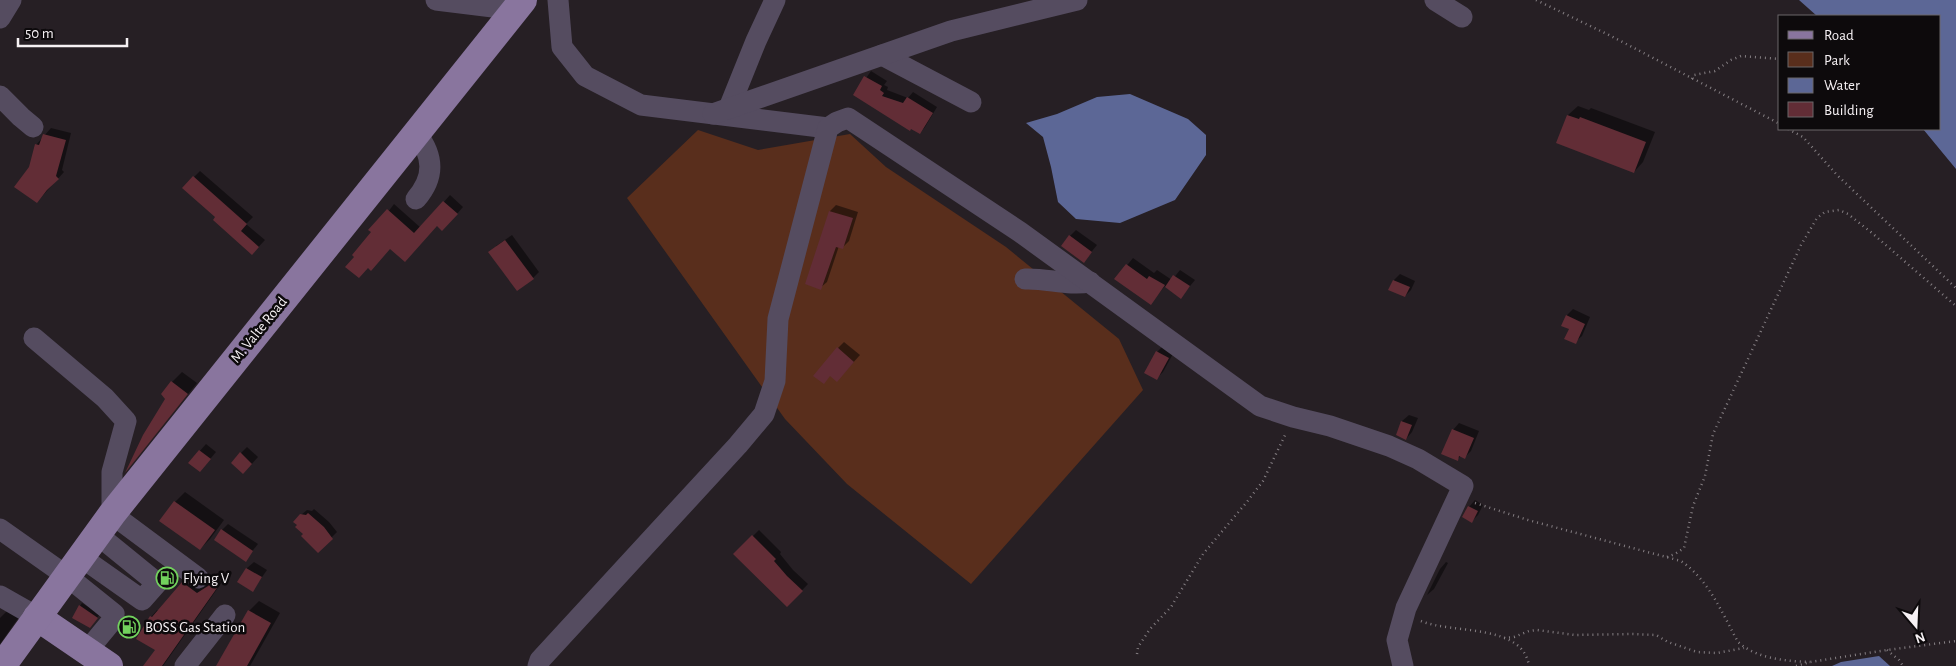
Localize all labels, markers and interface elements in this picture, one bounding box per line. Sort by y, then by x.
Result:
scale bar [18,15,126,47]
legend [1778,15,1941,130]
text: 50 m [25,26,54,41]
text: Road [1824,28,1854,43]
text: Park [1824,53,1850,68]
text: Water [1824,78,1860,93]
text: Building [1824,103,1874,118]
street label: M. Valte Road [228,294,290,366]
fuel station icon: Flying V [155,566,179,590]
place label: Flying V [183,571,230,586]
north arrow [1891,601,1941,651]
fuel station icon: BOSS Gas Station [117,615,141,639]
place label: BOSS Gas Station [145,620,245,635]
text: N [1913,629,1927,646]

